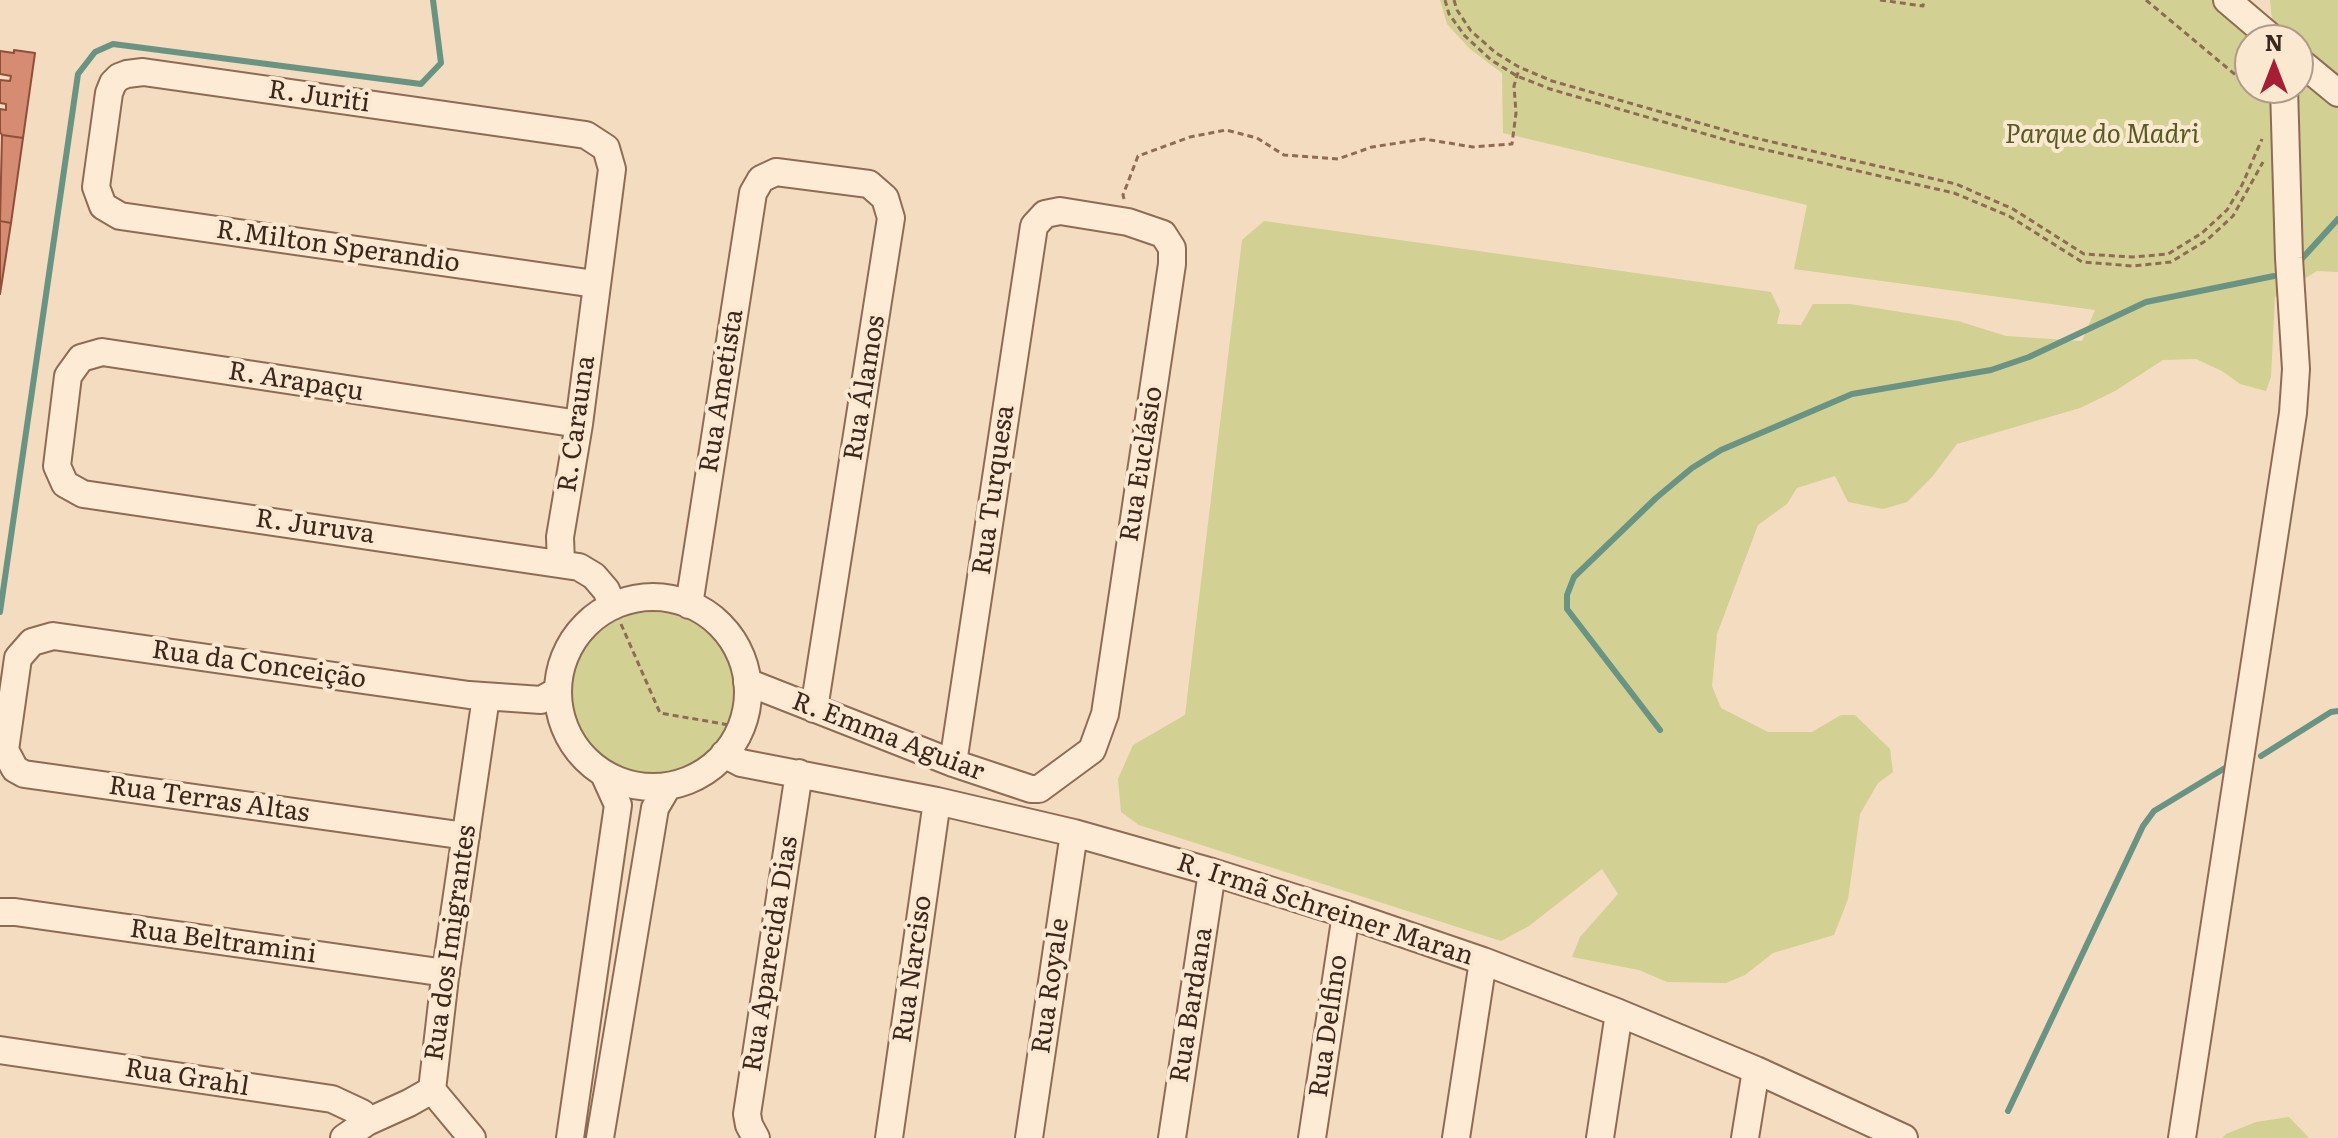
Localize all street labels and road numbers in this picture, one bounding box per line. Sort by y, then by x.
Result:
street label: R. Juriti [266,74,372,120]
street label: R.Milton Sperandio [214,214,462,280]
street label: Rua Ametista [694,307,750,475]
street label: Rua Álamos [838,313,892,463]
street label: R. Carauna [552,354,602,494]
street label: R. Arapaçu [226,356,366,408]
street label: Rua Euclásio [1114,384,1170,544]
street label: Rua Turquesa [967,403,1021,577]
street label: R. Juruva [253,503,377,551]
street label: Rua da Conceição [150,635,368,695]
street label: R. Emma Aguiar [787,686,989,788]
street label: Rua Terras Altas [107,770,311,830]
street label: Rua dos Imigrantes [419,823,483,1063]
street label: Rua Aparecida Dias [737,834,805,1074]
street label: R. Irmã Schreiner Maran [1173,847,1477,973]
street label: Rua Narciso [887,893,939,1045]
street label: Rua Beltramini [128,913,318,971]
street label: Rua Royale [1026,916,1076,1056]
street label: Rua Bardana [1164,925,1220,1085]
street label: Rua Delfino [1304,953,1354,1099]
street label: Rua Grahl [123,1053,251,1103]

